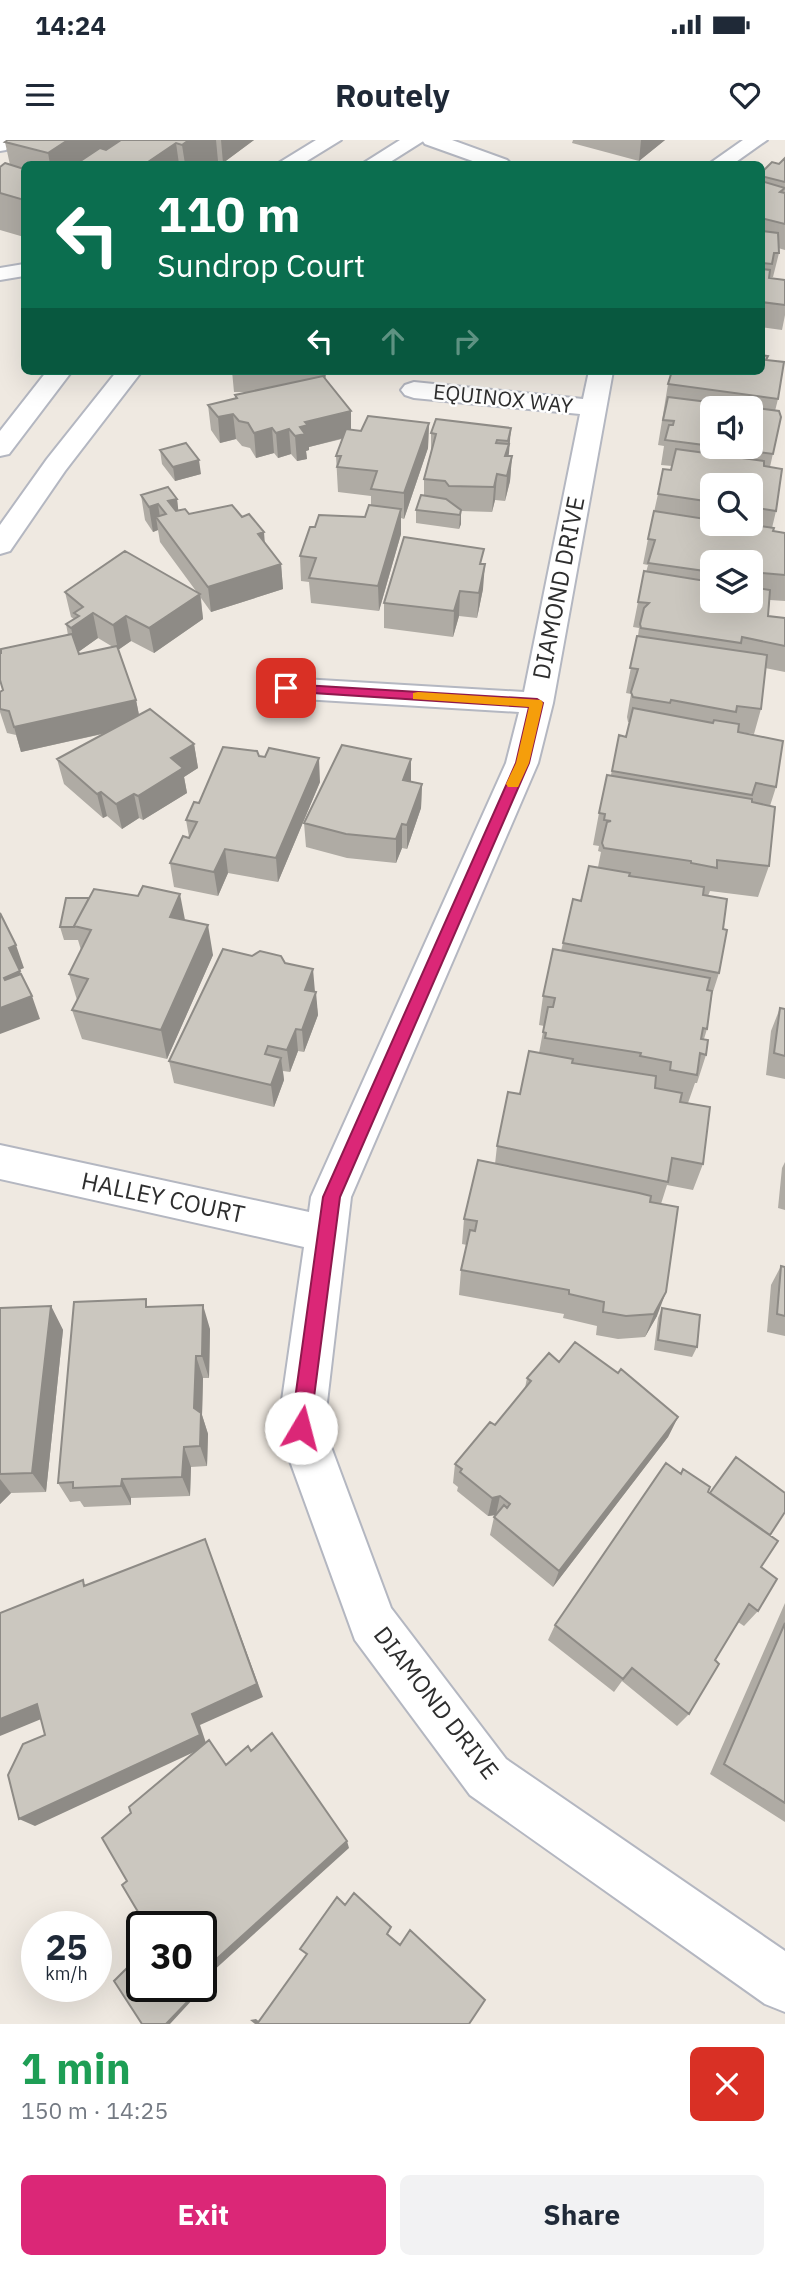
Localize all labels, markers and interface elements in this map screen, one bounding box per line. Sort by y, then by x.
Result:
text: 14:24 [35,8,106,42]
text: Routely [335,74,450,116]
icon: menu [21,76,59,114]
icon: heart [726,76,764,114]
text: 110 m [157,182,301,245]
icon: left [42,189,133,280]
text: Sundrop Court [157,244,365,286]
icon: left [301,322,339,360]
icon: ahead [374,322,412,360]
icon: right [447,322,485,360]
street label: EQUINOX WAY [432,377,575,419]
map controls [700,396,763,613]
button: sound [700,396,763,459]
button: search [700,473,763,536]
street label: DIAMOND DRIVE [525,493,591,682]
button: layers [700,550,763,613]
pin [256,658,316,718]
icon: arrive [267,669,305,707]
street label: HALLEY COURT [79,1164,248,1230]
position arrow [264,1391,338,1465]
street label: DIAMOND DRIVE [367,1619,507,1786]
speed limit sign: 30 [126,1911,217,2002]
text: 25 [45,1924,88,1970]
text: km/h [45,1962,88,1985]
text: 1 min [21,2041,131,2096]
button: close [690,2047,764,2121]
text: 150 m · 14:25 [21,2095,168,2125]
button: Exit [21,2175,386,2255]
button: Share [400,2175,764,2255]

